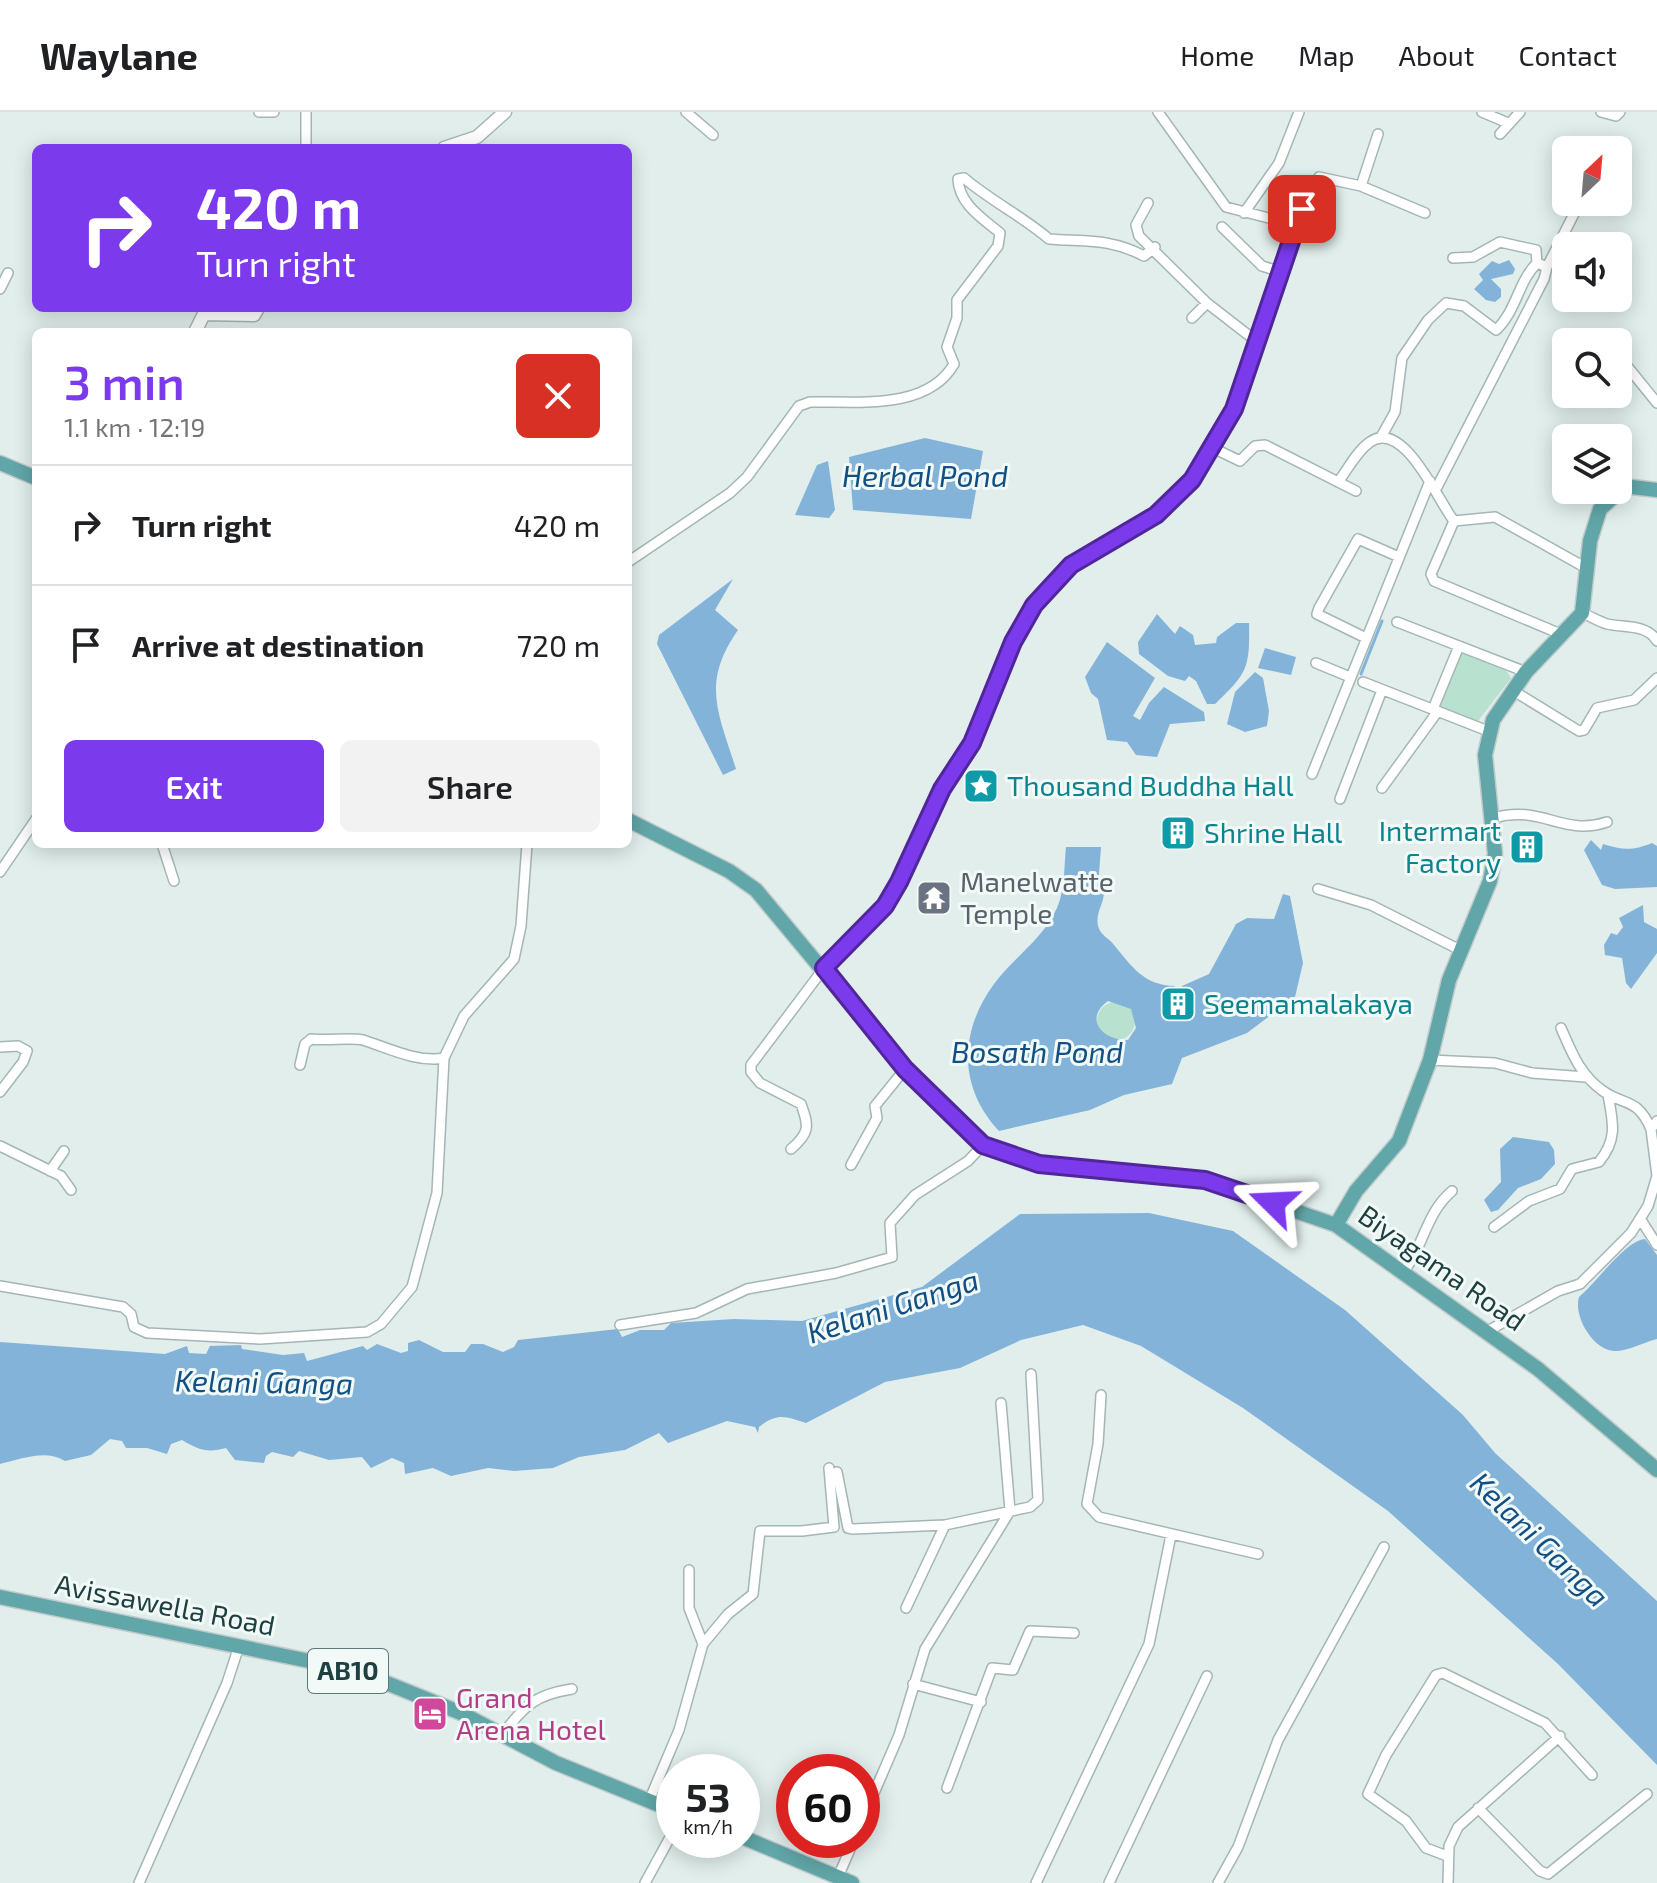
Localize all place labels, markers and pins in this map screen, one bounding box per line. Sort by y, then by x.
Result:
pin [1268,175,1336,243]
place icon: Thousand Buddha Hall [962,767,1000,805]
place label: Thousand Buddha Hall [1007,768,1294,802]
place label: Intermart Factory [1379,813,1501,879]
building icon: Shrine Hall [1159,814,1197,852]
place label: Shrine Hall [1204,815,1343,849]
building icon: Intermart Factory [1508,828,1546,866]
place label: Manelwatte Temple [960,864,1114,930]
temple icon: Manelwatte Temple [915,879,953,917]
building icon: Seemamalakaya [1159,985,1197,1023]
place label: Seemamalakaya [1204,986,1413,1020]
place label: Grand Arena Hotel [456,1680,606,1746]
hotel icon: Grand Arena Hotel [411,1695,449,1733]

